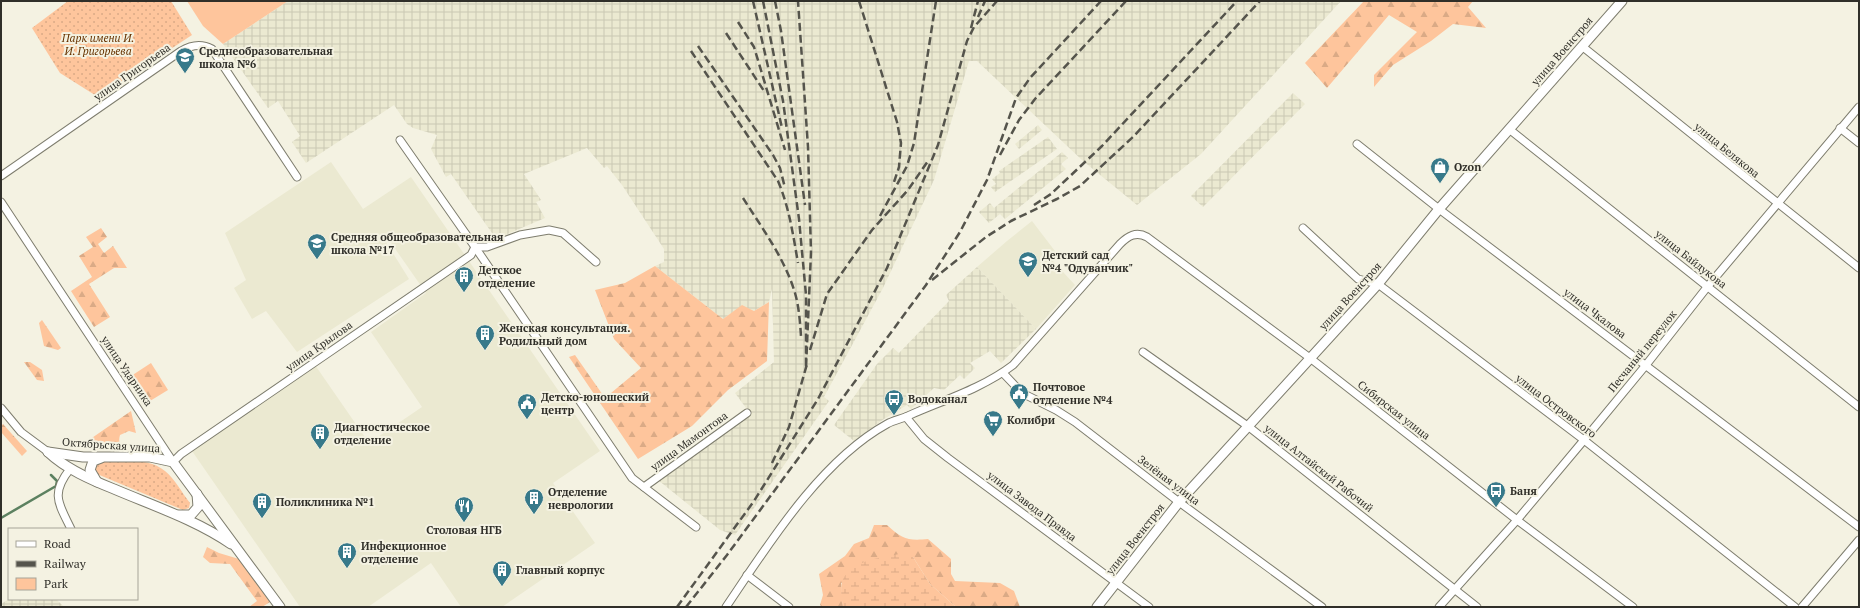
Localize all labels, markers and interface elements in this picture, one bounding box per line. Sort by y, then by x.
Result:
street label: улица Военстроя [1528,14,1596,89]
park label: Парк имени И. И. Григорьева [61,31,134,58]
street label: улица Григорьева [90,40,174,104]
place label: Среднеобразовательная школа №6 [199,44,333,71]
school or university icon: Среднеобразовательная школа №6 [174,46,196,74]
street label: улица Белякова [1691,119,1763,181]
shop icon: Ozon [1429,156,1451,184]
place label: Ozon [1454,160,1481,174]
street label: улица Байдукова [1652,226,1730,292]
place label: Средняя общеобразовательная школа №17 [331,230,504,257]
school or university icon: Средняя общеобразовательная школа №17 [306,232,328,260]
place label: Детский сад №4 "Одуванчик" [1042,248,1133,275]
school or university icon: Детский сад №4 "Одуванчик" [1017,250,1039,278]
street label: улица Военстроя [1315,259,1384,334]
place label: Детское отделение [478,263,535,290]
building icon: Детское отделение [453,265,475,293]
street label: улица Чкалова [1560,284,1629,341]
street label: Песчаный переулок [1605,307,1679,395]
street label: улица Крылова [282,318,355,375]
place label: Женская консультация. Родильный дом [499,321,630,348]
building icon: Женская консультация. Родильный дом [474,323,496,351]
street label: улица Ударника [98,332,156,409]
street label: улица Островского [1512,370,1599,441]
street label: Сибирская улица [1355,377,1433,443]
place label: Почтовое отделение №4 [1033,380,1113,407]
public building icon: Почтовое отделение №4 [1008,382,1030,410]
bus stop icon: Водоканал [883,388,905,416]
place label: Детско-юношеский центр [541,390,650,417]
public building icon: Детско-юношеский центр [516,392,538,420]
place label: Водоканал [908,392,968,406]
street label: улица Мамонтова [647,408,731,474]
supermarket icon: Колибри [982,409,1004,437]
place label: Колибри [1007,413,1056,427]
place label: Диагностическое отделение [334,420,430,447]
street label: улица Алтайский Рабочий [1261,420,1377,515]
building icon: Диагностическое отделение [309,422,331,450]
street label: Октябрьская улица [62,435,161,455]
street label: Зелёная улица [1135,452,1203,508]
street label: улица Завода Правда [984,467,1080,544]
bus stop icon: Баня [1485,480,1507,508]
place label: Баня [1510,484,1537,498]
place label: Отделение неврологии [548,485,614,512]
building icon: Отделение неврологии [523,487,545,515]
building icon: Поликлиника №1 [251,491,273,519]
place label: Поликлиника №1 [276,495,374,509]
restaurant icon: Столовая НГБ [453,495,475,523]
street label: улица Военстроя [1102,500,1167,578]
place label: Столовая НГБ [426,523,502,537]
legend [8,528,138,600]
text: Road [44,536,71,551]
place label: Инфекционное отделение [361,539,446,566]
building icon: Инфекционное отделение [336,541,358,569]
text: Railway [44,556,87,571]
building icon: Главный корпус [491,559,513,587]
place label: Главный корпус [516,563,605,577]
text: Park [44,576,69,591]

